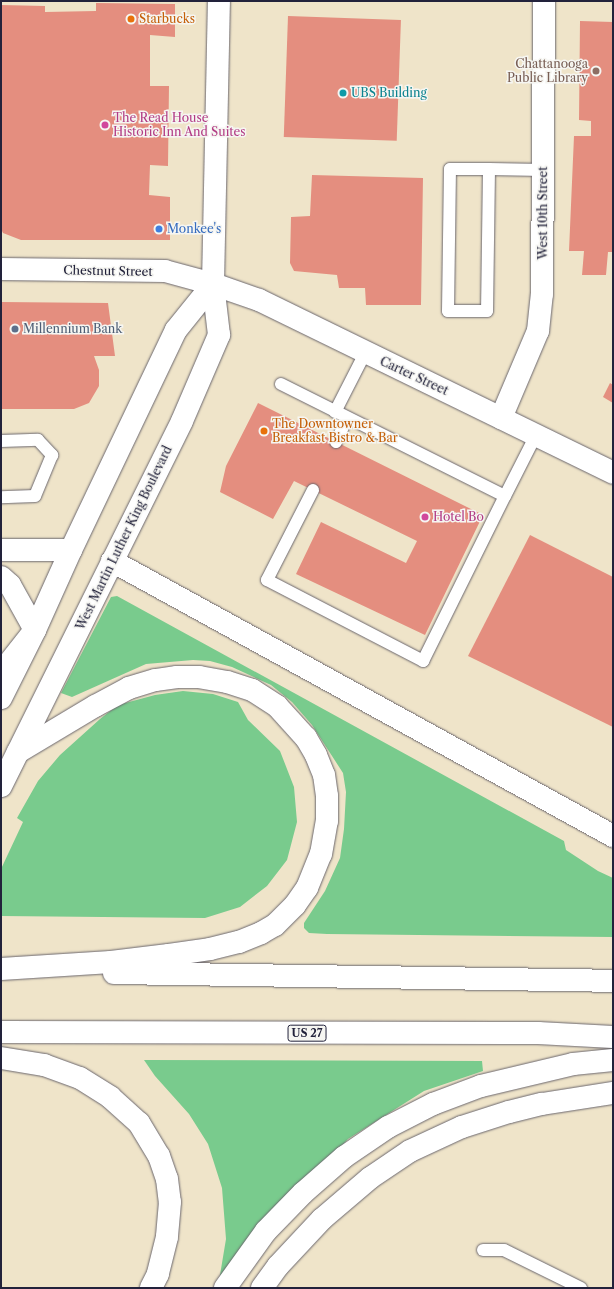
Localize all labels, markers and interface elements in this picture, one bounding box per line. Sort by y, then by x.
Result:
place label: Starbucks [139,12,195,26]
marker: Starbucks [126,14,136,24]
place label: Chattanooga Public Library [507,57,588,85]
marker: Chattanooga Public Library [591,66,601,76]
place label: UBS Building [351,86,427,100]
marker: UBS Building [338,88,348,98]
place label: The Read House Historic Inn And Suites [113,111,246,139]
marker: The Read House Historic Inn And Suites [100,120,110,130]
street label: West 10th Street [536,166,550,260]
place label: Monkee's [167,222,221,236]
marker: Monkee's [154,224,164,234]
street label: Chestnut Street [63,263,153,279]
place label: Millennium Bank [23,322,122,336]
marker: Millennium Bank [10,324,20,334]
street label: Carter Street [377,354,451,398]
place label: The Downtowner Breakfast Bistro & Bar [272,417,398,445]
marker: The Downtowner Breakfast Bistro & Bar [259,426,269,436]
street label: West Martin Luther King Boulevard [73,443,175,633]
place label: Hotel Bo [433,510,484,524]
marker: Hotel Bo [420,512,430,522]
road number: US 27 [287,1024,327,1042]

